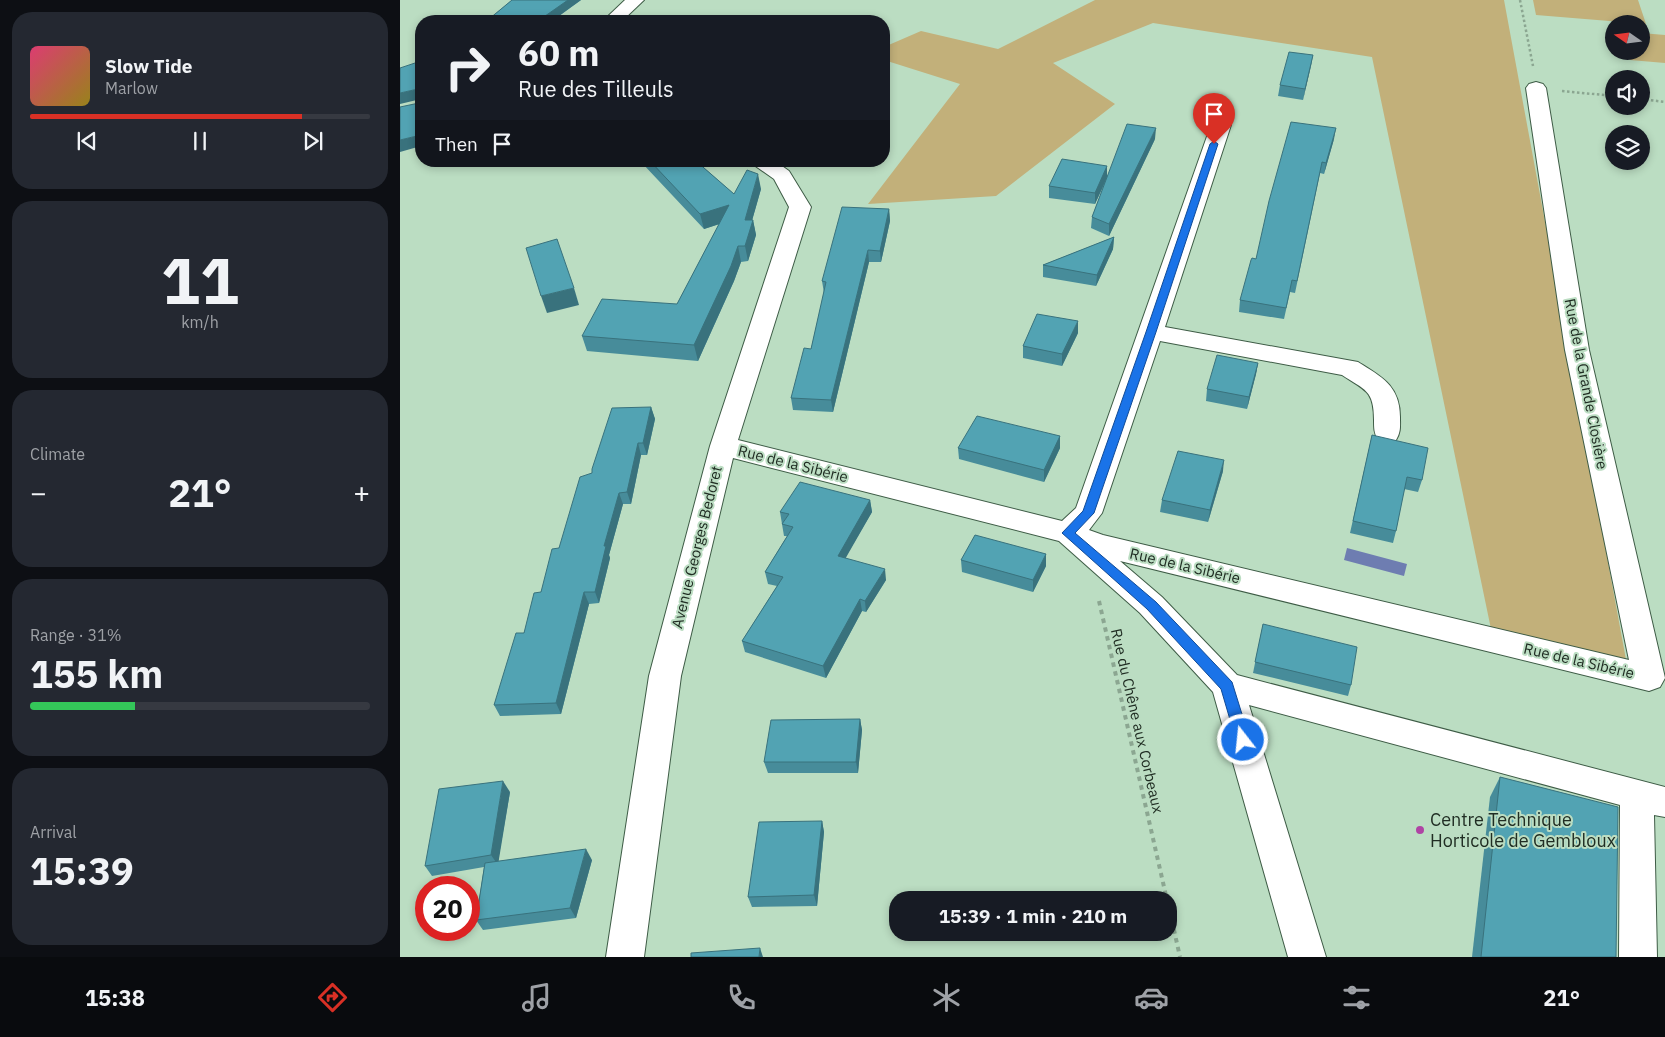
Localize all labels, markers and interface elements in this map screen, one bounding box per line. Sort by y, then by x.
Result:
north arrow [1605,15,1650,60]
map controls [1605,15,1650,170]
text: 60 m [518,30,600,76]
icon: right [435,35,500,100]
text: Slow Tide [105,54,192,78]
button: sound [1605,70,1650,115]
text: Rue des Tilleuls [518,74,674,103]
text: Marlow [105,78,158,98]
pin [1193,93,1235,144]
icon: arrive [1200,100,1228,128]
button: layers [1605,125,1650,170]
icon: previous [73,127,101,155]
icon: pause [186,127,214,155]
icon: next [299,127,327,155]
icon: arrive [488,130,516,158]
text: Then [435,132,478,156]
text: 11 [161,237,239,322]
street label: Rue de la Grande Closière [1561,297,1612,471]
text: km/h [181,312,219,332]
street label: Rue de la Sibérie [736,441,850,486]
text: Climate [30,444,85,464]
street label: Avenue Georges Bedoret [667,464,726,630]
text: 21° [168,468,232,517]
text: − [30,474,47,511]
text: + [353,474,370,511]
street label: Rue de la Sibérie [1128,544,1242,587]
text: Range · 31% [30,625,122,645]
street label: Rue du Chêne aux Corbeaux [1107,627,1168,815]
street label: Rue de la Sibérie [1522,639,1636,682]
text: 155 km [30,649,163,698]
position arrow [1216,713,1268,765]
place label: Centre Technique Horticole de Gembloux [1430,808,1616,852]
text: Arrival [30,822,77,842]
marker: Centre Technique Horticole de Gembloux [1414,824,1426,836]
text: 15:39 [30,846,134,895]
speed limit sign: 20 [415,876,480,941]
text: 15:39 · 1 min · 210 m [939,904,1127,928]
icon: directions [315,980,350,1015]
icon: music [519,980,554,1015]
icon: phone [724,980,759,1015]
icon: climate [929,980,964,1015]
icon: car [1134,980,1169,1015]
icon: filters [1339,980,1374,1015]
text: 15:38 [85,983,145,1012]
text: 21° [1543,983,1580,1012]

